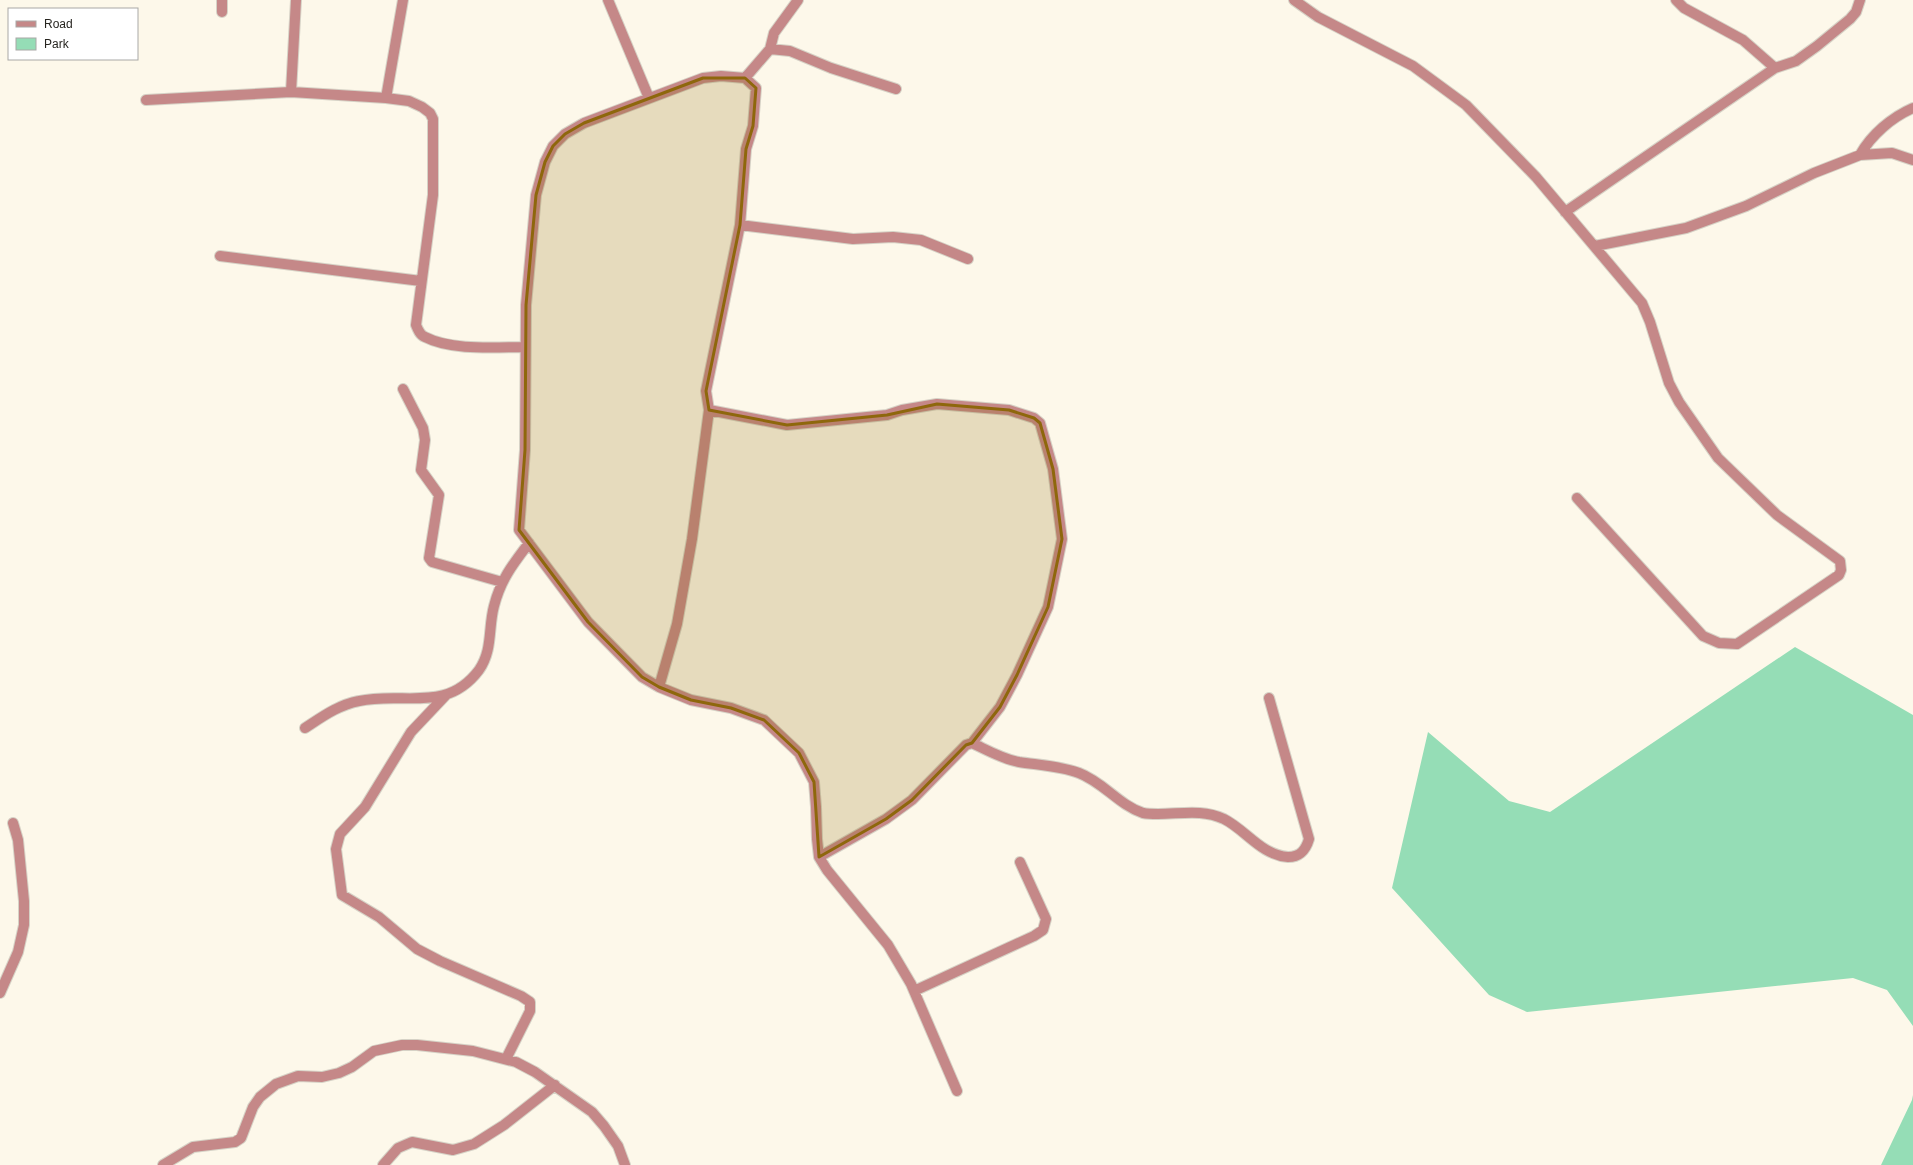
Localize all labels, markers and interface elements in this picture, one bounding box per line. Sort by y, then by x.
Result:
legend [8,8,138,60]
text: Road [44,17,73,31]
text: Park [44,37,70,51]

